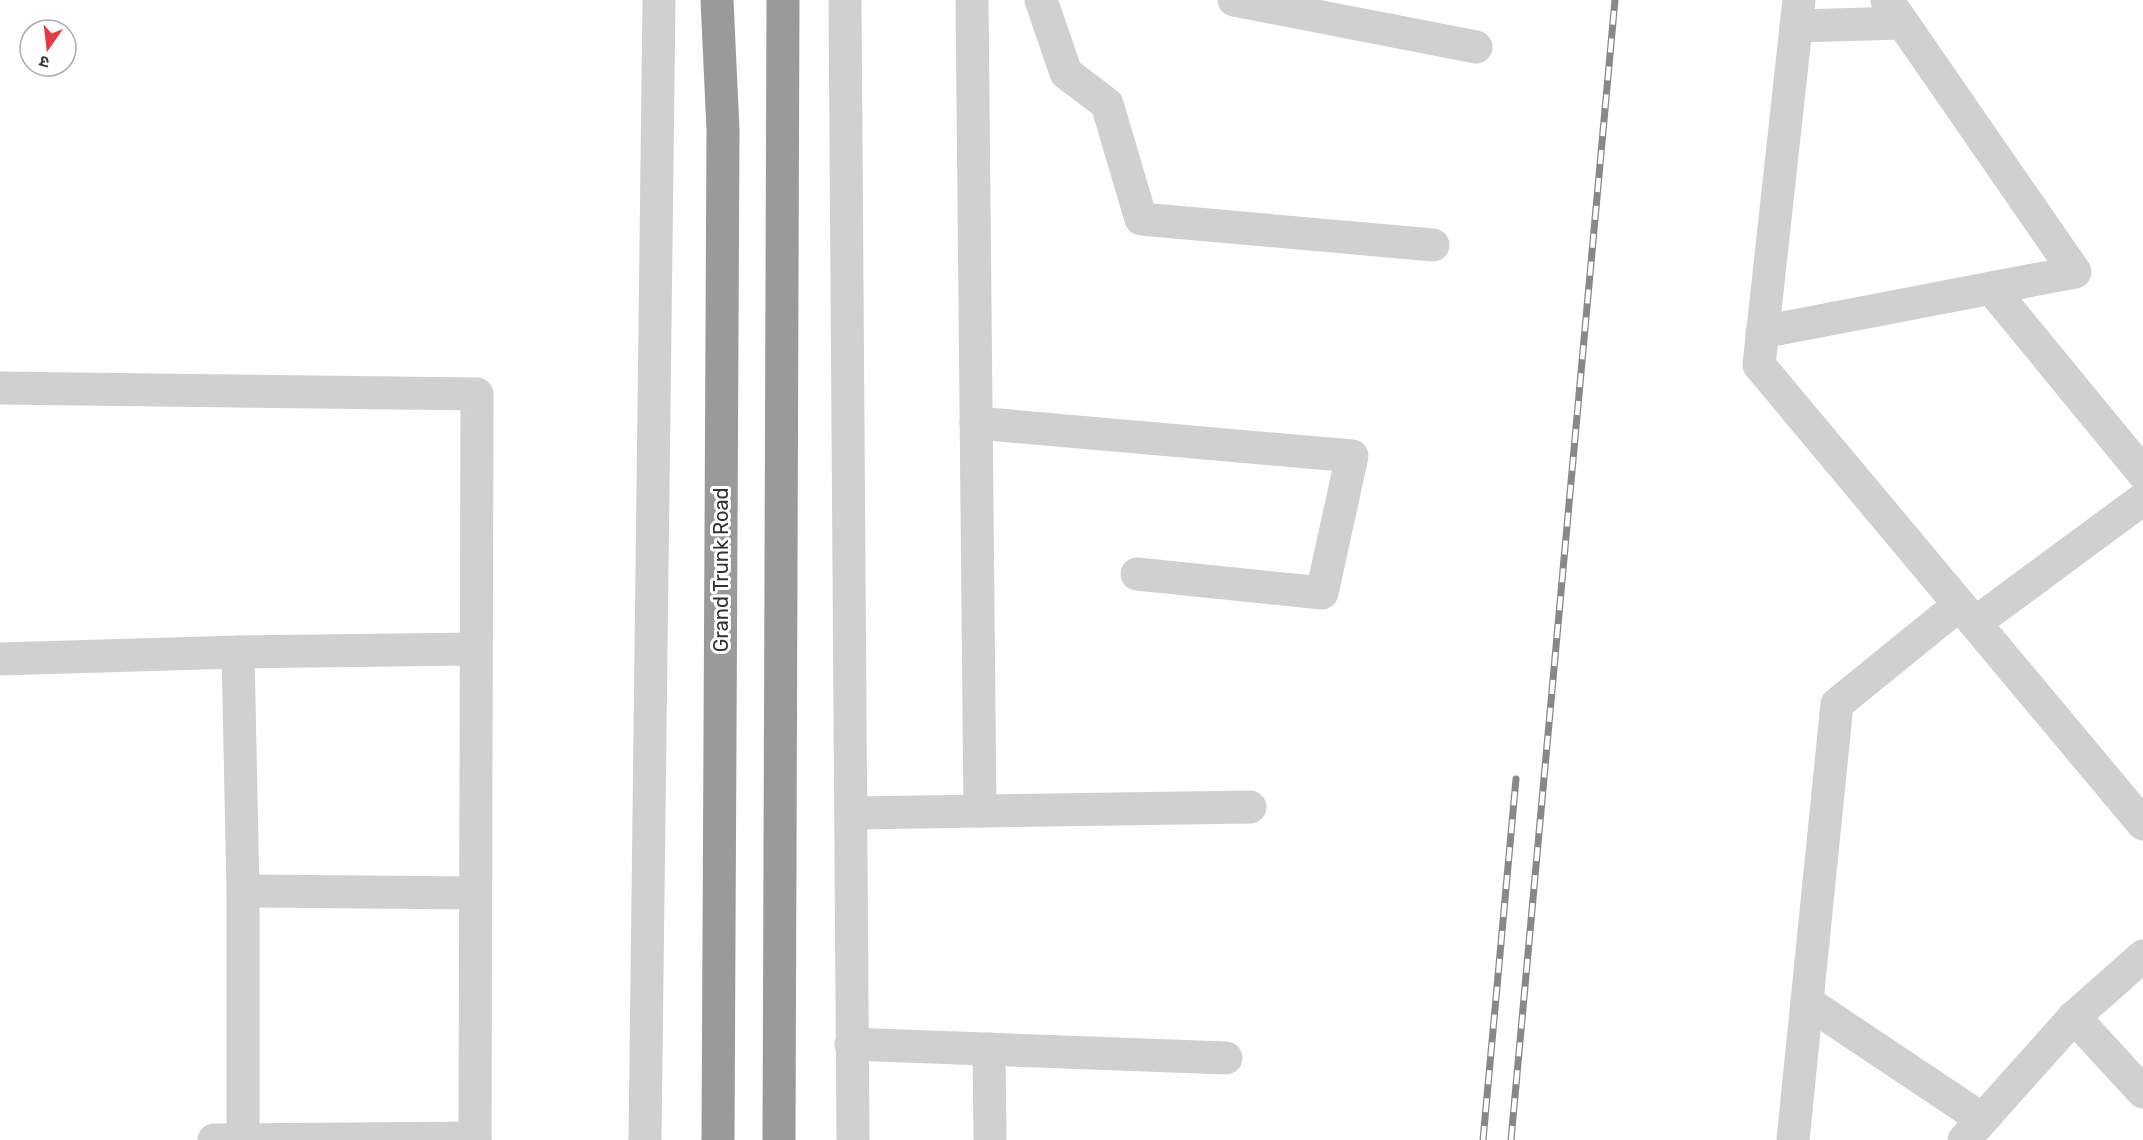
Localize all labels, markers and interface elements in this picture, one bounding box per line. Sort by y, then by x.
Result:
north arrow [18,18,78,78]
text: उ [37,52,51,72]
street label: Grand Trunk Road [709,488,733,652]

